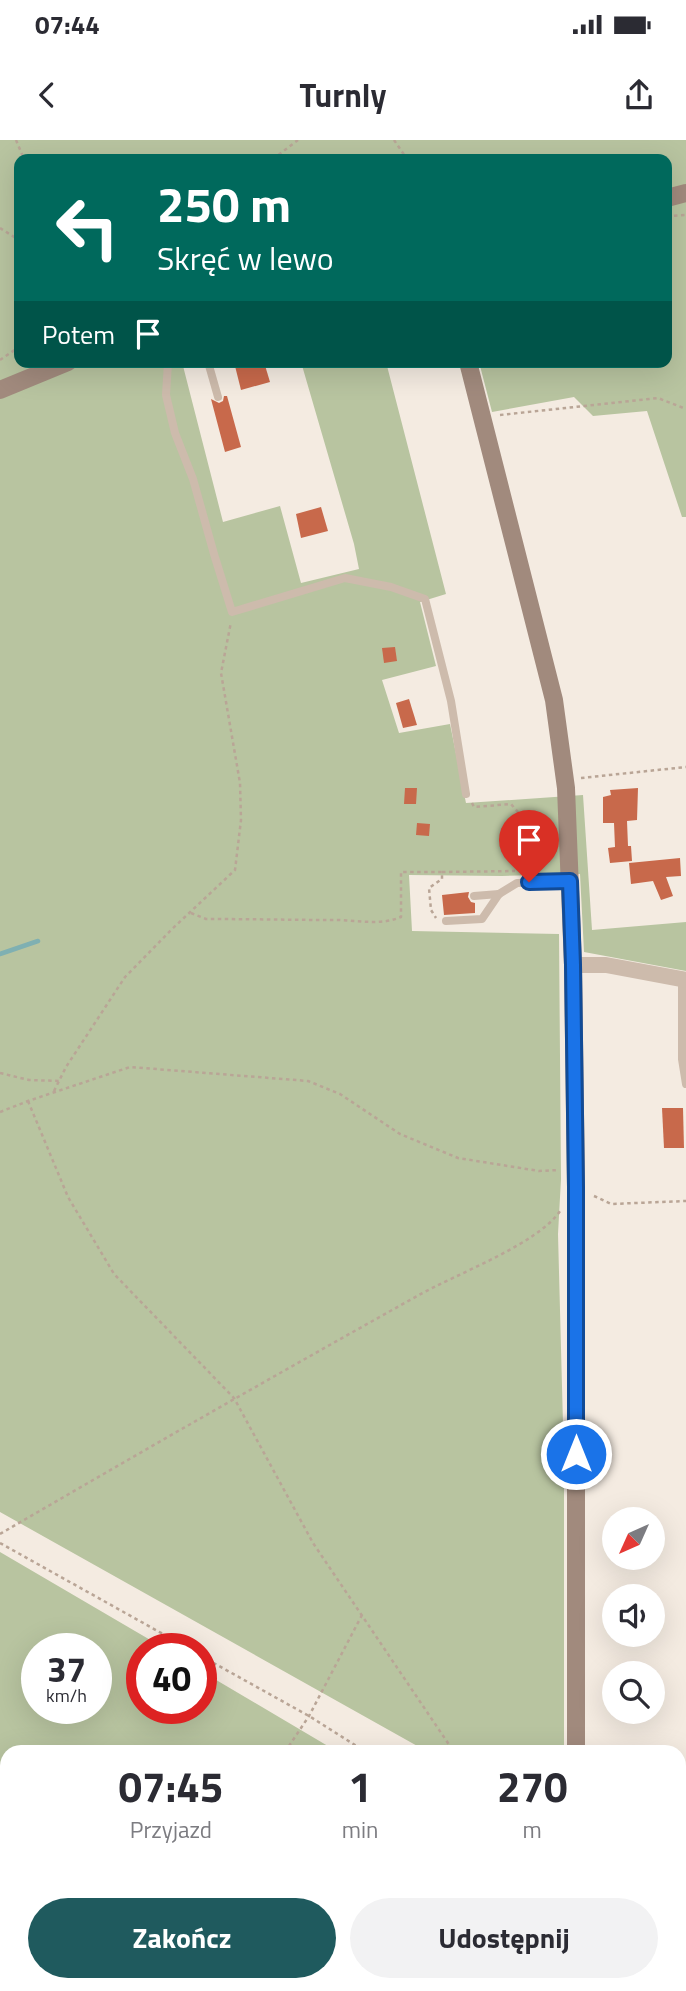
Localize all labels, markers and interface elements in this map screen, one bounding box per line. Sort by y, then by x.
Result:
text: 07:44 [35,5,100,44]
text: Turnly [299,71,387,119]
icon: back [28,76,66,114]
icon: share [620,76,658,114]
text: 250 m [157,166,291,241]
icon: left [42,182,133,273]
text: Skręć w lewo [157,234,334,282]
text: Potem [42,315,115,354]
icon: arrive [129,315,167,353]
pin [499,810,559,882]
icon: arrive [510,821,548,859]
position arrow [539,1417,613,1491]
north arrow [602,1507,665,1570]
map controls [602,1507,665,1724]
button: sound [602,1584,665,1647]
speed limit sign: 40 [126,1633,217,1724]
text: 37 [47,1642,86,1696]
button: search [602,1661,665,1724]
text: km/h [46,1682,87,1709]
text: 07:45 [118,1754,223,1818]
text: 1 [348,1754,372,1818]
text: 270 [497,1754,567,1818]
text: Przyjazd [130,1812,212,1847]
text: min [342,1812,378,1847]
text: m [523,1812,542,1847]
button: Zakończ [28,1898,336,1978]
button: Udostępnij [350,1898,658,1978]

